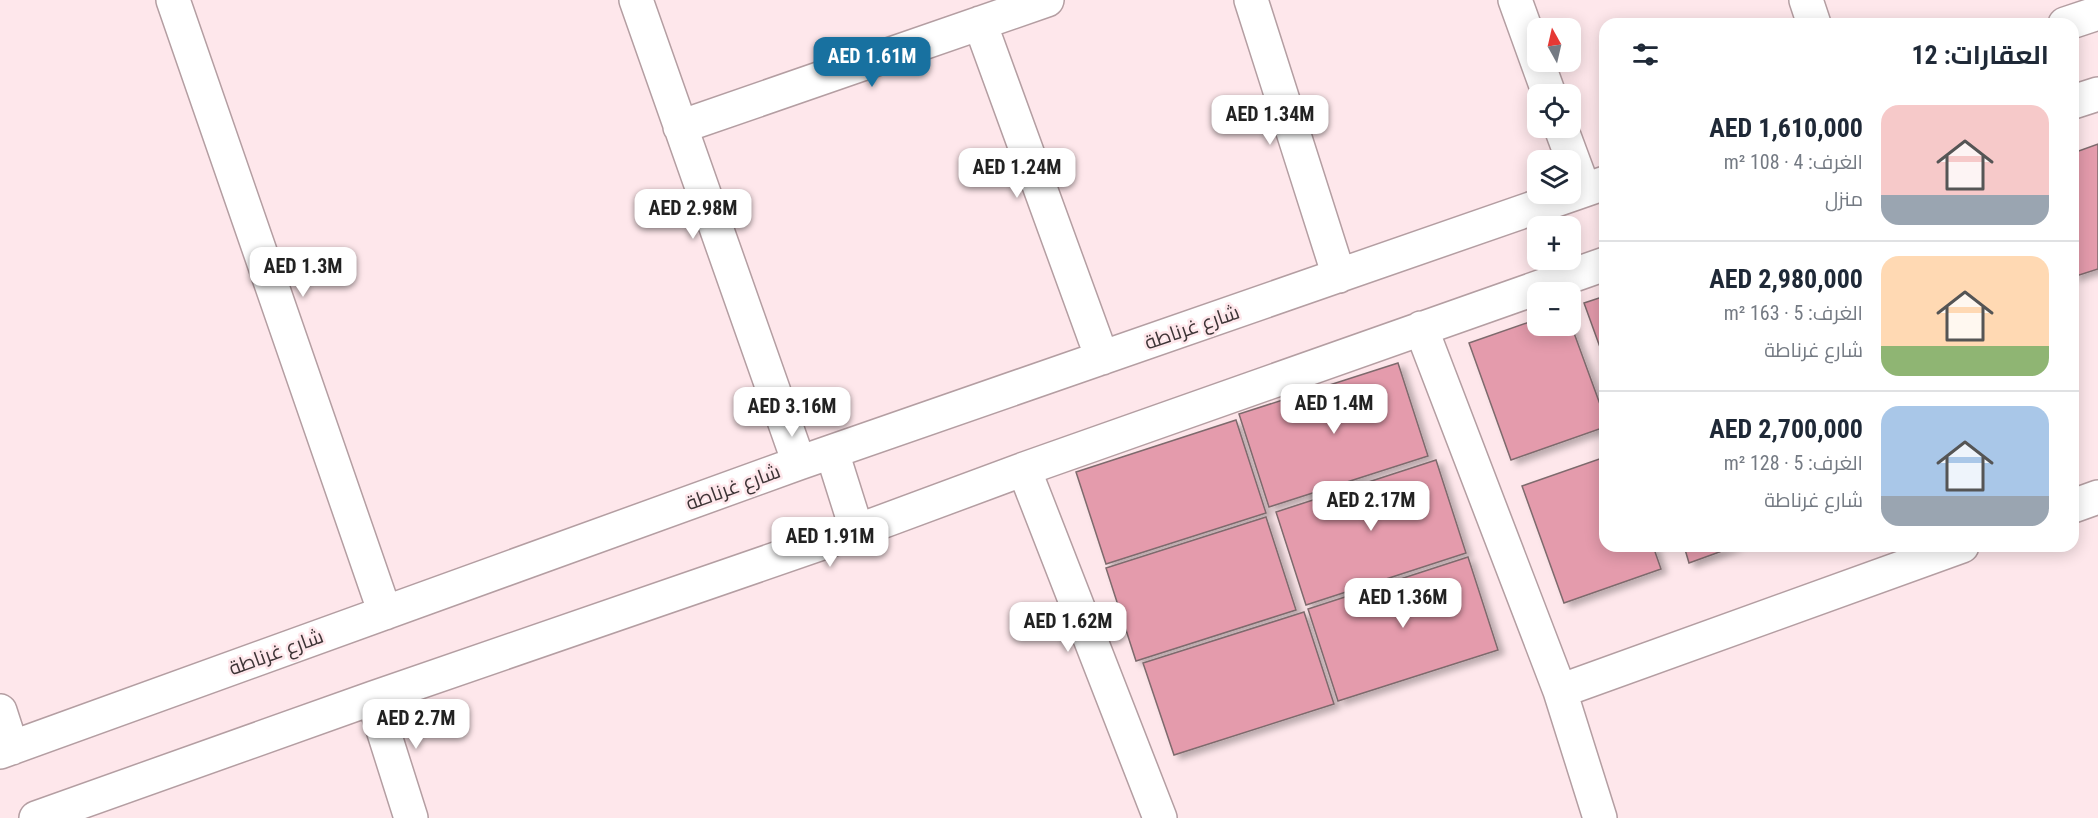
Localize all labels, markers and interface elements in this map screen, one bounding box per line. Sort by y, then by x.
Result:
north arrow [1527,18,1581,72]
map controls [1527,18,1581,336]
pin: AED 1.61M [803,37,941,88]
icon: filters [1629,38,1662,71]
text: العقارات: 12 [1911,40,2049,70]
text: AED 1.61M [828,44,916,68]
button: locate [1527,84,1581,138]
pin: AED 1.34M [1201,95,1339,146]
text: AED 1.34M [1226,102,1314,126]
text: AED 1,610,000 [1709,113,1863,143]
icon: home [1929,129,2001,201]
pin: AED 1.24M [948,148,1086,199]
button: layers [1527,150,1581,204]
text: الغرف: 4 · 108 m² [1724,150,1863,174]
text: AED 1.24M [973,155,1061,179]
text: منزل [1825,187,1863,211]
pin: AED 2.98M [624,189,762,240]
text: AED 2.98M [649,196,737,220]
button: + [1527,216,1581,270]
pin: AED 1.3M [241,247,365,298]
text: AED 1.3M [264,254,342,278]
text: AED 2,980,000 [1709,264,1863,294]
icon: home [1929,280,2001,352]
button: − [1527,282,1581,336]
street label: شارع غرناطة [1141,300,1243,356]
text: الغرف: 5 · 163 m² [1724,301,1863,325]
text: شارع غرناطة [1764,338,1863,362]
pin: AED 1.4M [1272,384,1396,435]
pin: AED 3.16M [723,387,861,438]
text: AED 1.4M [1295,391,1373,415]
text: AED 3.16M [748,394,836,418]
text: AED 2,700,000 [1709,414,1863,444]
icon: home [1929,430,2001,502]
text: الغرف: 5 · 128 m² [1724,451,1863,475]
street label: شارع غرناطة [682,459,784,517]
pin: AED 2.17M [1302,481,1440,532]
text: AED 2.17M [1327,488,1415,512]
text: شارع غرناطة [1764,488,1863,512]
pin: AED 1.91M [761,517,899,568]
text: AED 1.91M [786,524,874,548]
pin: AED 1.36M [1334,578,1472,629]
text: AED 1.36M [1359,585,1447,609]
pin: AED 1.62M [999,602,1137,653]
text: AED 1.62M [1024,609,1112,633]
street label: شارع غرناطة [225,624,327,682]
pin: AED 2.7M [354,699,478,750]
text: AED 2.7M [377,706,455,730]

